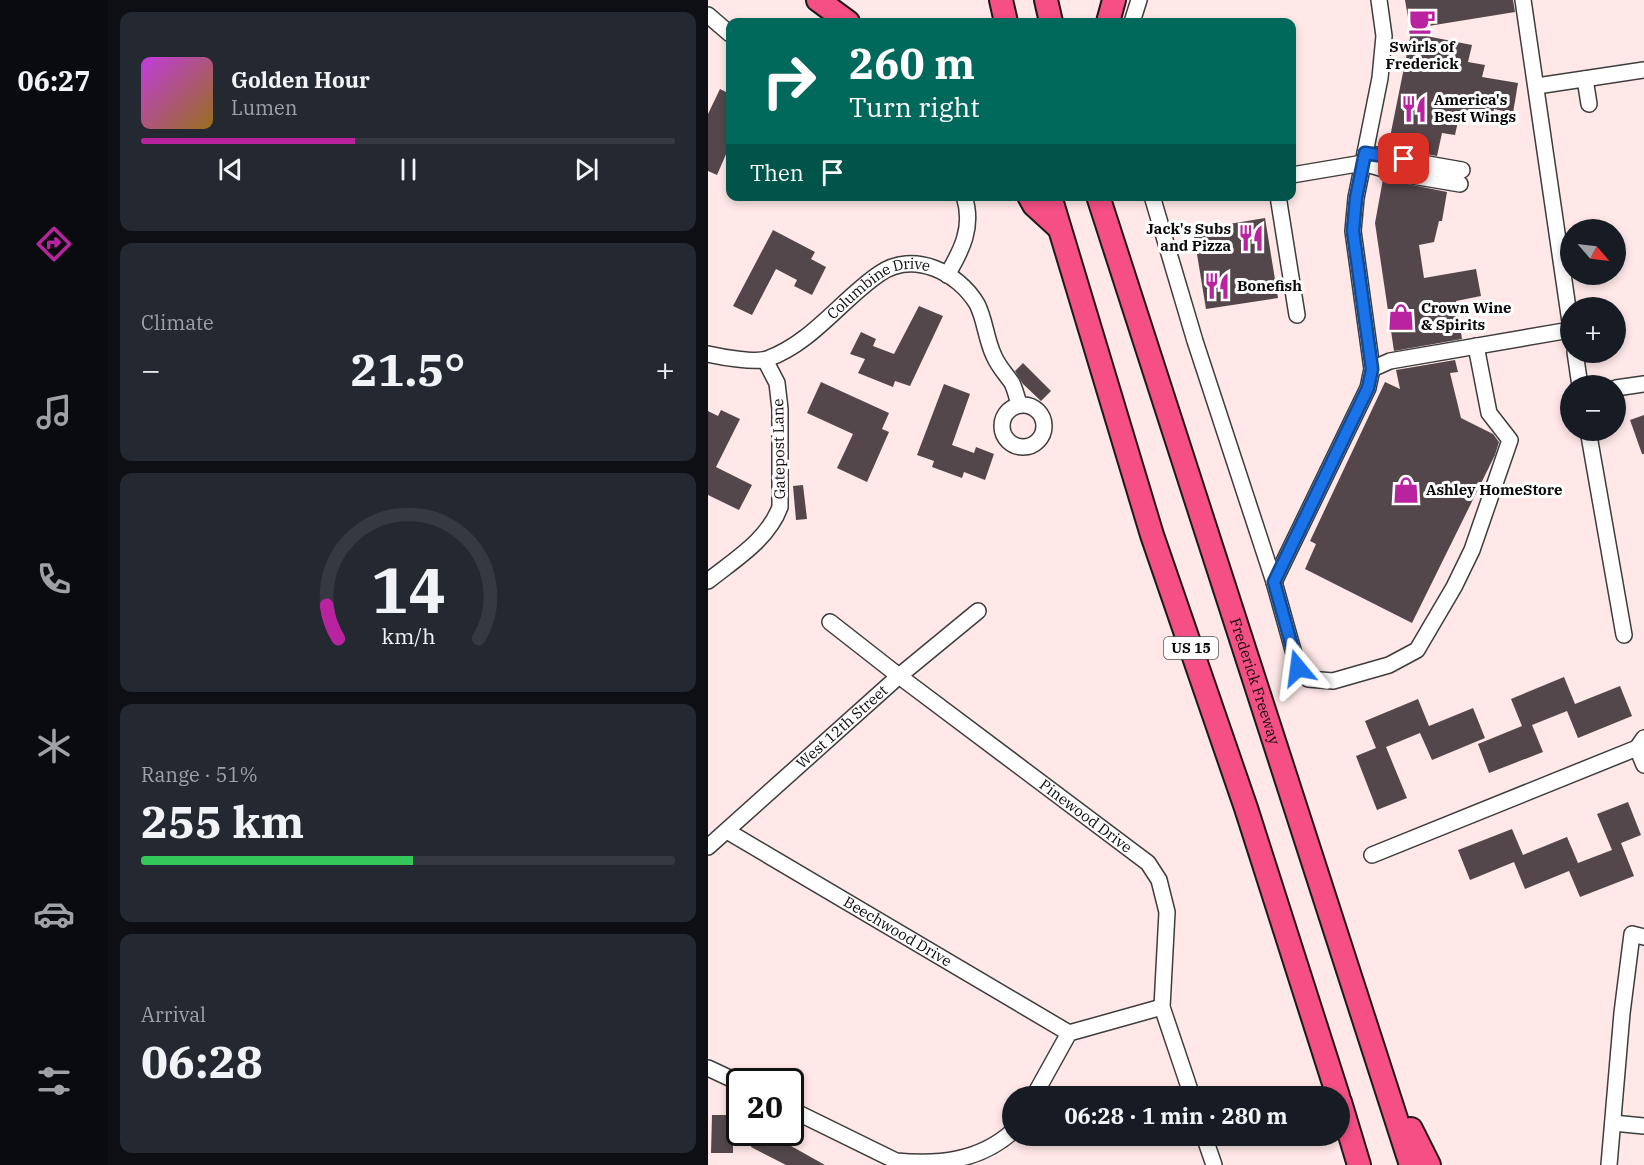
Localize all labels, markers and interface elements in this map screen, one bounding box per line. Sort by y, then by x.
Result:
cafe icon: Swirls of Frederick [1407,6,1437,36]
text: 260 m [849,36,975,91]
place label: Swirls of Frederick [1386,37,1459,73]
icon: right [750,42,828,120]
text: 06:27 [18,63,90,98]
text: Golden Hour [231,65,370,94]
text: Turn right [849,89,980,124]
place label: America's Best Wings [1434,90,1516,126]
text: Lumen [231,94,298,121]
restaurant icon: America's Best Wings [1399,94,1429,124]
pin [1378,133,1429,184]
icon: arrive [1387,142,1420,175]
icon: previous [214,153,247,186]
icon: pause [392,153,425,186]
icon: next [570,153,603,186]
icon: arrive [816,156,849,189]
text: Then [750,158,804,187]
place label: Jack's Subs and Pizza [1146,219,1231,255]
north arrow [1560,219,1626,285]
map controls [1560,219,1626,441]
icon: directions [33,223,75,265]
restaurant icon: Jack's Subs and Pizza [1236,223,1266,253]
street label: Columbine Drive [823,254,932,323]
restaurant icon: Bonefish [1202,271,1232,301]
place label: Bonefish [1237,276,1302,295]
button: + [1560,297,1626,363]
place label: Crown Wine & Spirits [1421,298,1512,334]
shop icon: Crown Wine & Spirits [1386,302,1416,332]
text: Climate [141,309,214,336]
text: 21.5° [351,340,465,398]
text: − [141,348,161,391]
text: + [655,348,675,391]
button: − [1560,375,1626,441]
icon: music [33,391,75,433]
street label: Gatepost Lane [768,398,789,500]
shop icon: Ashley HomeStore [1391,475,1421,505]
place label: Ashley HomeStore [1426,480,1563,499]
text: 14 [371,550,445,631]
icon: phone [33,558,75,600]
street label: Frederick Freeway [1226,616,1285,747]
text: km/h [381,623,435,651]
position arrow [1266,636,1330,700]
road number: US 15 [1164,637,1218,659]
street label: West 12th Street [792,681,891,772]
icon: climate [33,725,75,767]
text: Range · 51% [141,761,258,788]
street label: Pinewood Drive [1036,775,1136,857]
text: 255 km [141,792,304,850]
street label: Beechwood Drive [840,892,955,971]
icon: car [33,893,75,935]
text: Arrival [141,1001,206,1028]
text: 06:28 [141,1032,263,1090]
icon: filters [33,1060,75,1102]
speed limit sign: 20 [726,1068,804,1146]
text: 06:28 · 1 min · 280 m [1064,1101,1288,1130]

